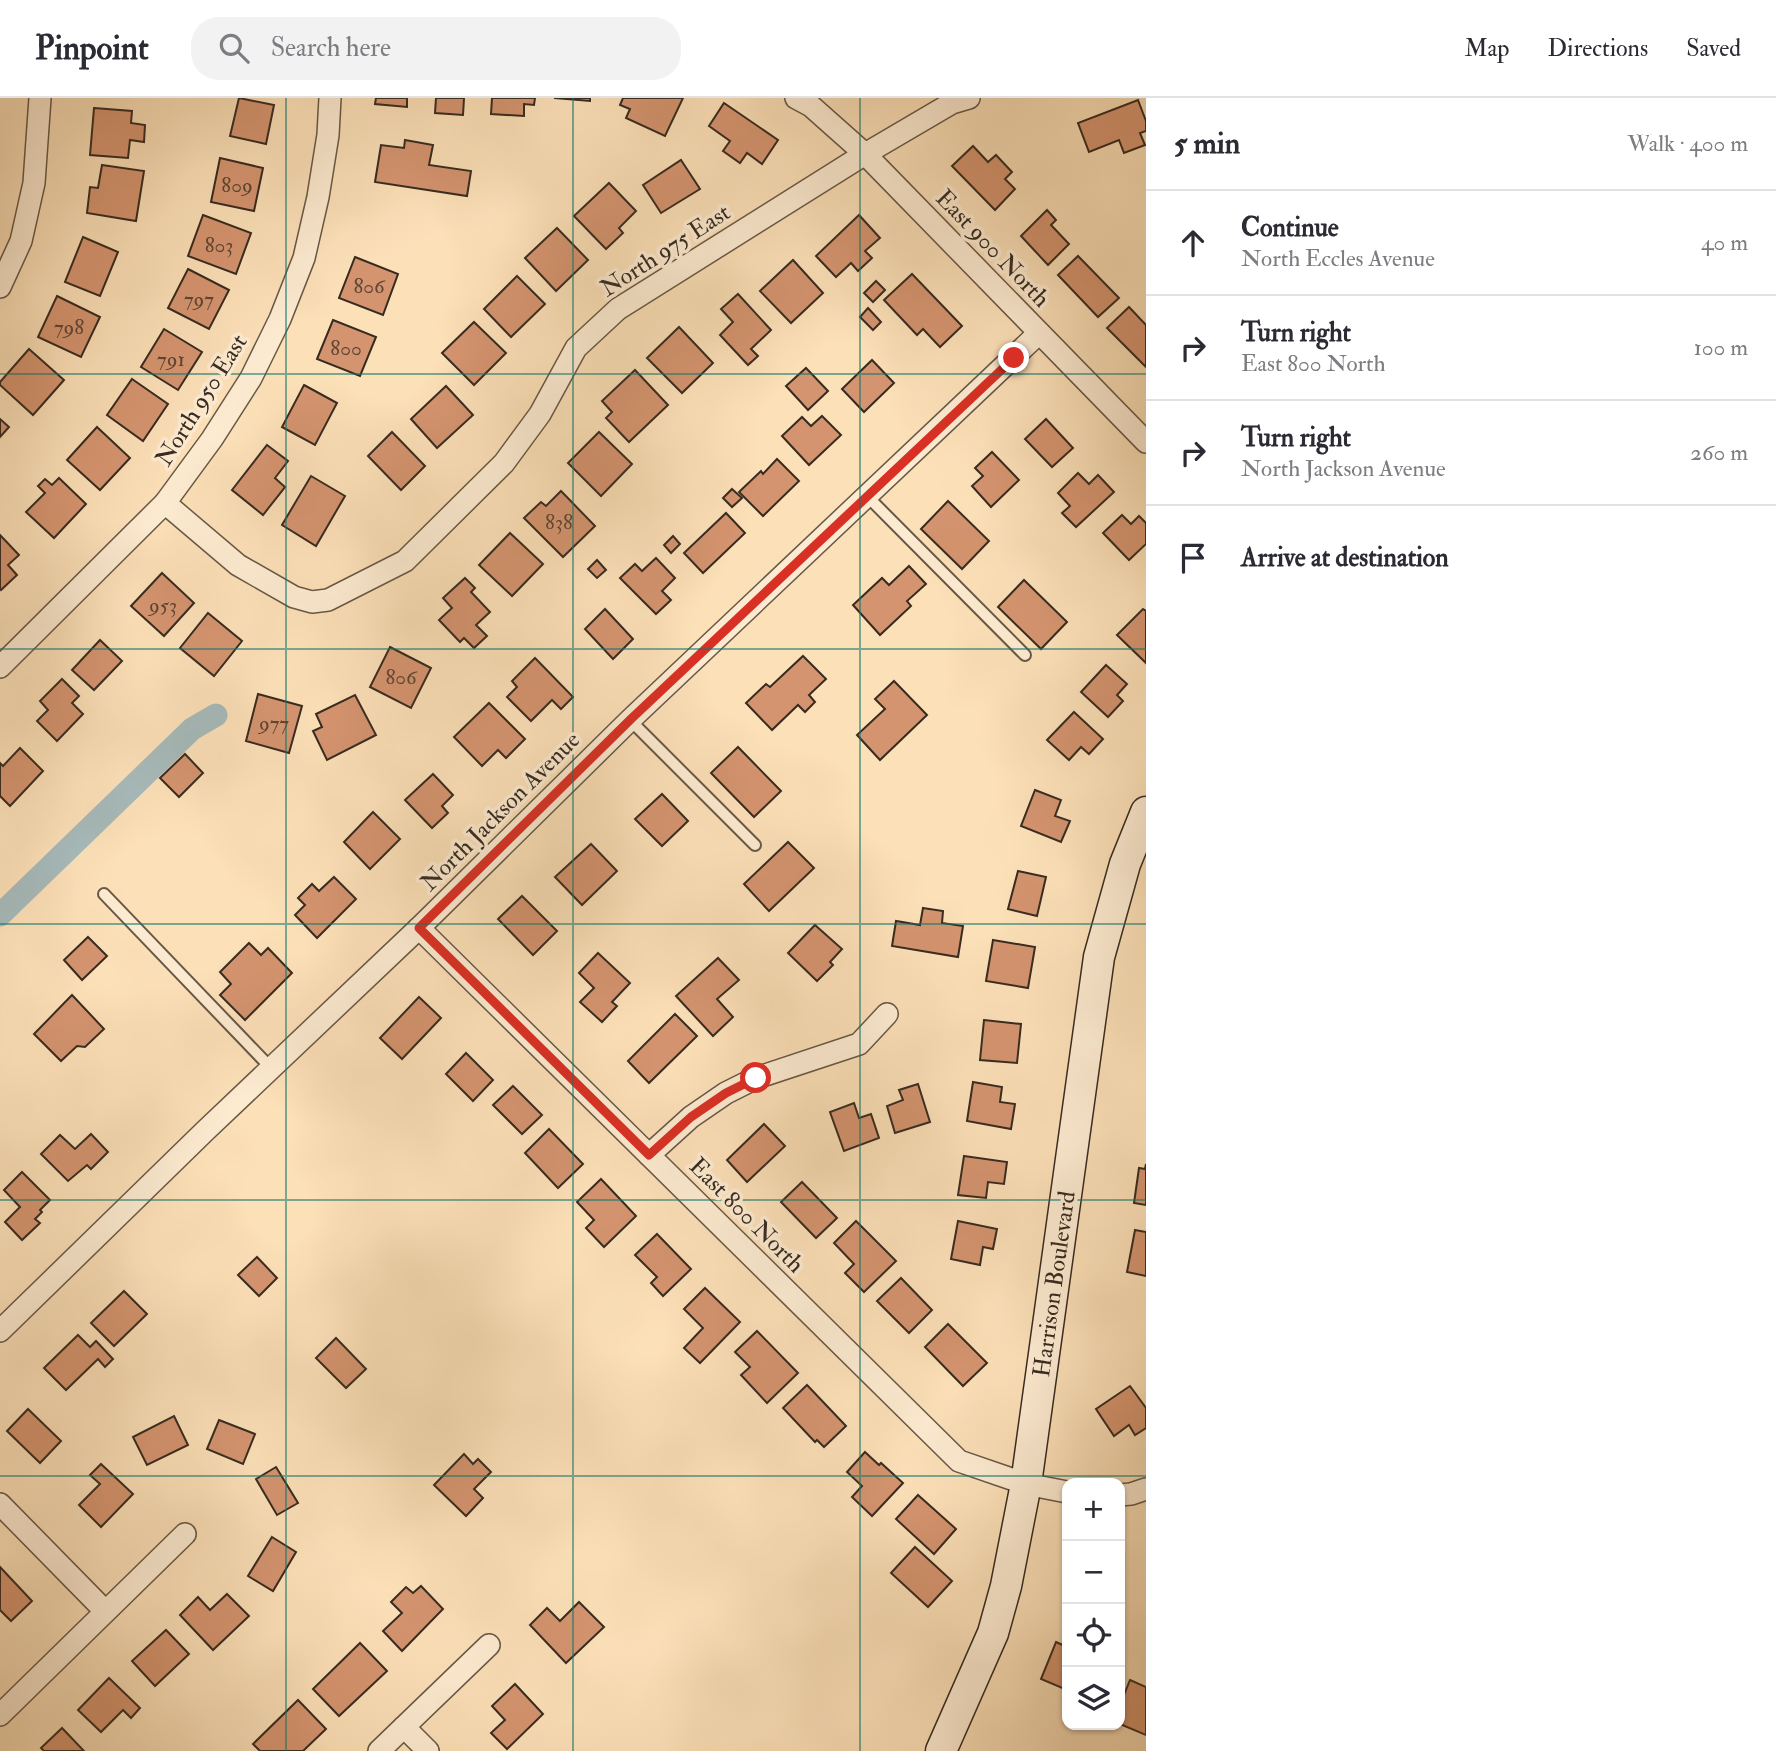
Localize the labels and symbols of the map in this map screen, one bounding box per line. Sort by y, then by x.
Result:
house number: 809 [221,172,253,199]
street label: East 900 North [929,183,1057,314]
street label: North 975 East [594,197,736,304]
house number: 803 [205,232,233,259]
house number: 806 [353,273,386,300]
house number: 797 [184,286,214,313]
house number: 798 [54,314,84,341]
street label: North 950 East [149,328,254,472]
house number: 800 [330,335,362,362]
route end [998,342,1029,373]
house number: 791 [157,346,185,373]
house number: 838 [545,509,573,536]
house number: 953 [147,592,177,619]
house number: 806 [385,664,418,691]
house number: 977 [257,710,289,737]
street label: North Jackson Avenue [414,725,587,898]
route start [740,1062,771,1093]
street label: East 800 North [682,1151,811,1280]
street label: Harrison Boulevard [1026,1189,1083,1379]

